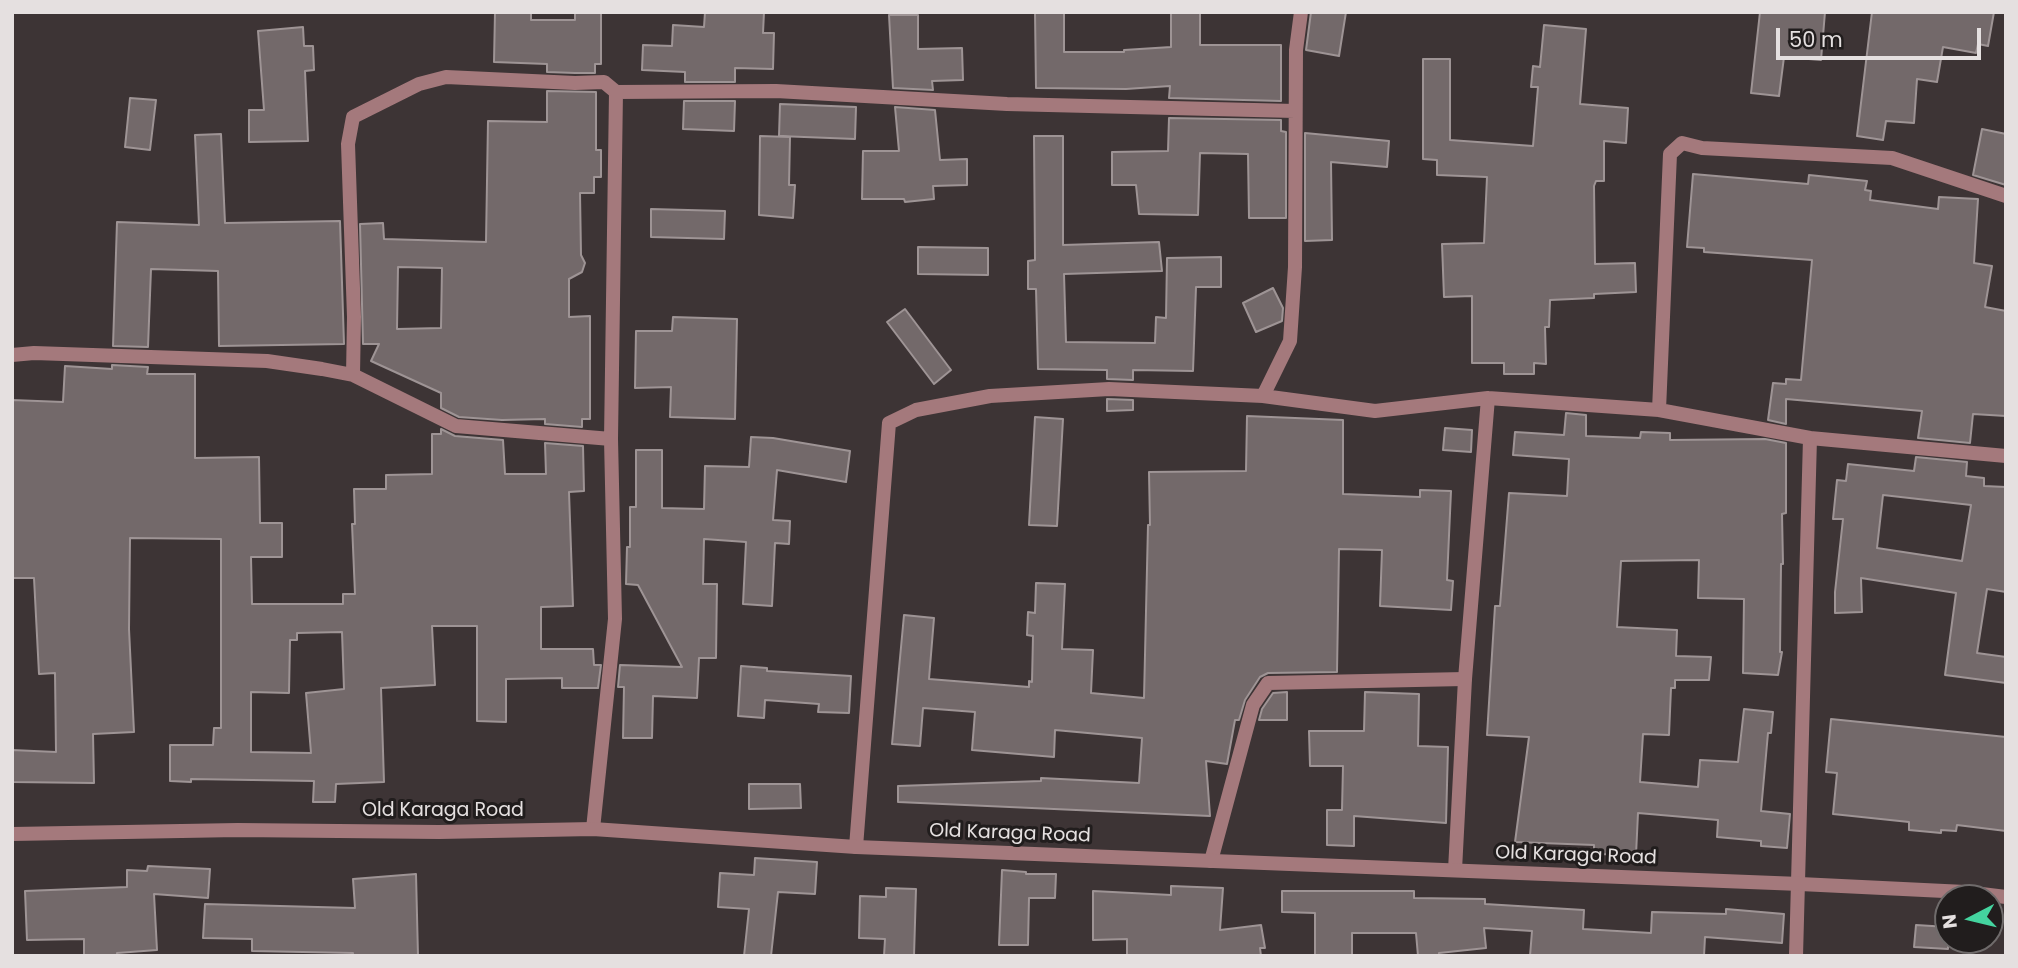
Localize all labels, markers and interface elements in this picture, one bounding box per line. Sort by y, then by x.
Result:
scale bar [1780,14,1985,58]
text: 50 m [1789,25,1843,54]
street label: Old Karaga Road [362,800,524,822]
street label: Old Karaga Road [929,820,1091,848]
street label: Old Karaga Road [1495,842,1657,870]
north arrow [1934,884,2004,954]
text: N [1935,913,1964,930]

